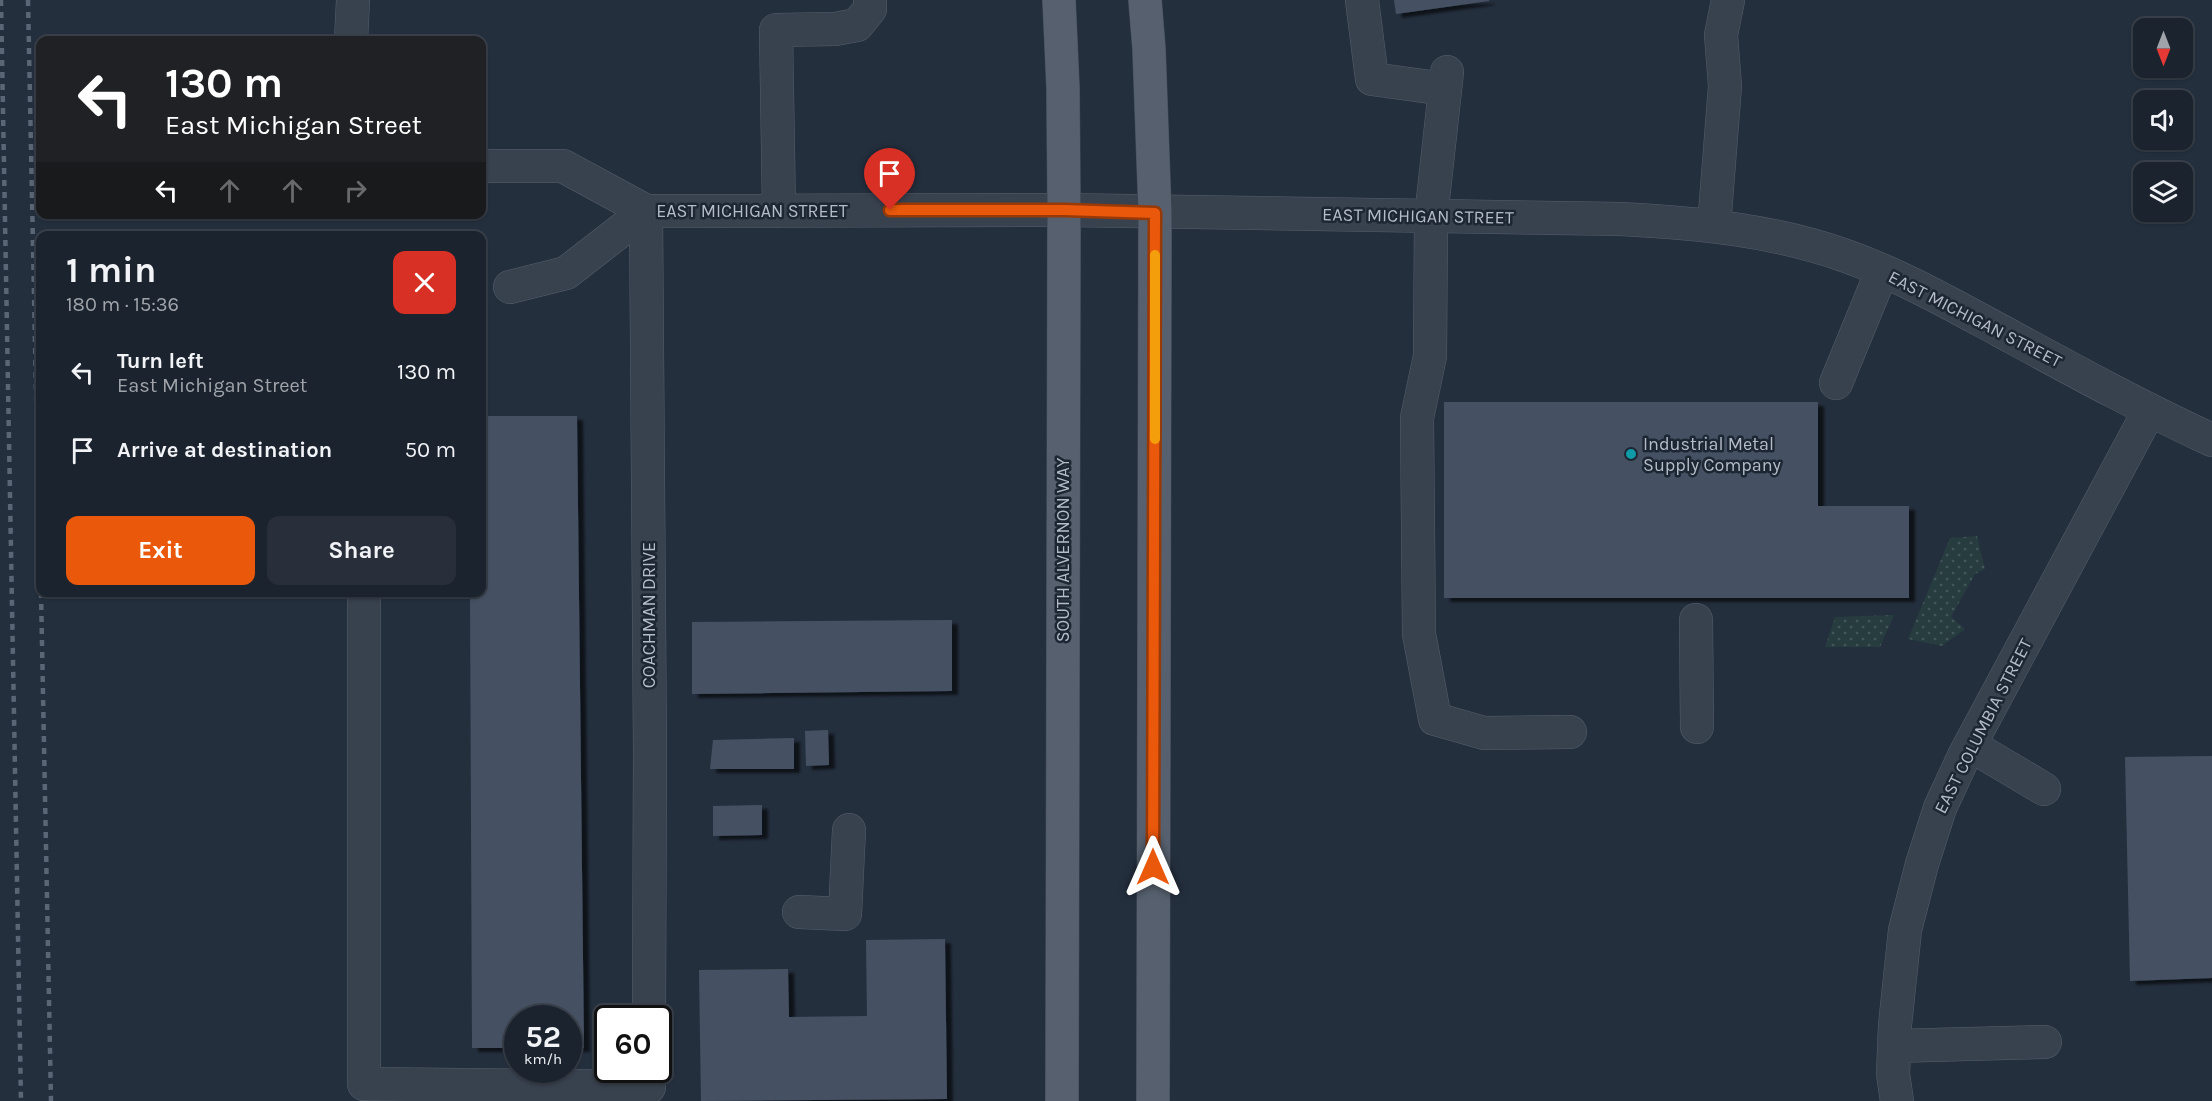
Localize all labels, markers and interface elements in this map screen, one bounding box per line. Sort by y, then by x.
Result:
north arrow [2133,18,2193,78]
map controls [2133,18,2193,222]
text: 130 m [165,58,283,108]
icon: left [66,60,144,138]
button: sound [2133,90,2193,150]
text: East Michigan Street [165,109,422,141]
pin [864,148,915,210]
icon: arrive [873,157,906,190]
button: layers [2133,162,2193,222]
icon: left [150,174,183,207]
icon: ahead [213,174,246,207]
icon: ahead [276,174,309,207]
icon: right [339,174,372,207]
street label: EAST MICHIGAN STREET [656,200,848,222]
street label: EAST MICHIGAN STREET [1322,203,1514,229]
text: 1 min [66,249,156,291]
button: close [393,251,456,314]
street label: EAST MICHIGAN STREET [1885,266,2065,372]
text: 180 m · 15:36 [66,293,179,316]
text: Turn left [117,348,204,374]
icon: left [66,356,99,389]
text: 130 m [397,359,456,385]
text: East Michigan Street [117,374,307,397]
place label: Industrial Metal Supply Company [1643,433,1782,476]
icon: arrive [66,434,99,467]
text: Arrive at destination [117,437,332,463]
text: 50 m [405,437,456,463]
marker: Industrial Metal Supply Company [1624,447,1638,461]
street label: SOUTH ALVERNON WAY [1052,458,1074,642]
button: Exit [66,516,255,585]
button: Share [267,516,456,585]
street label: COACHMAN DRIVE [638,542,660,688]
street label: EAST COLUMBIA STREET [1929,635,2037,817]
position arrow [1121,835,1185,899]
speed limit sign: 60 [594,1005,672,1083]
text: 52 [525,1019,561,1055]
text: km/h [524,1050,562,1068]

